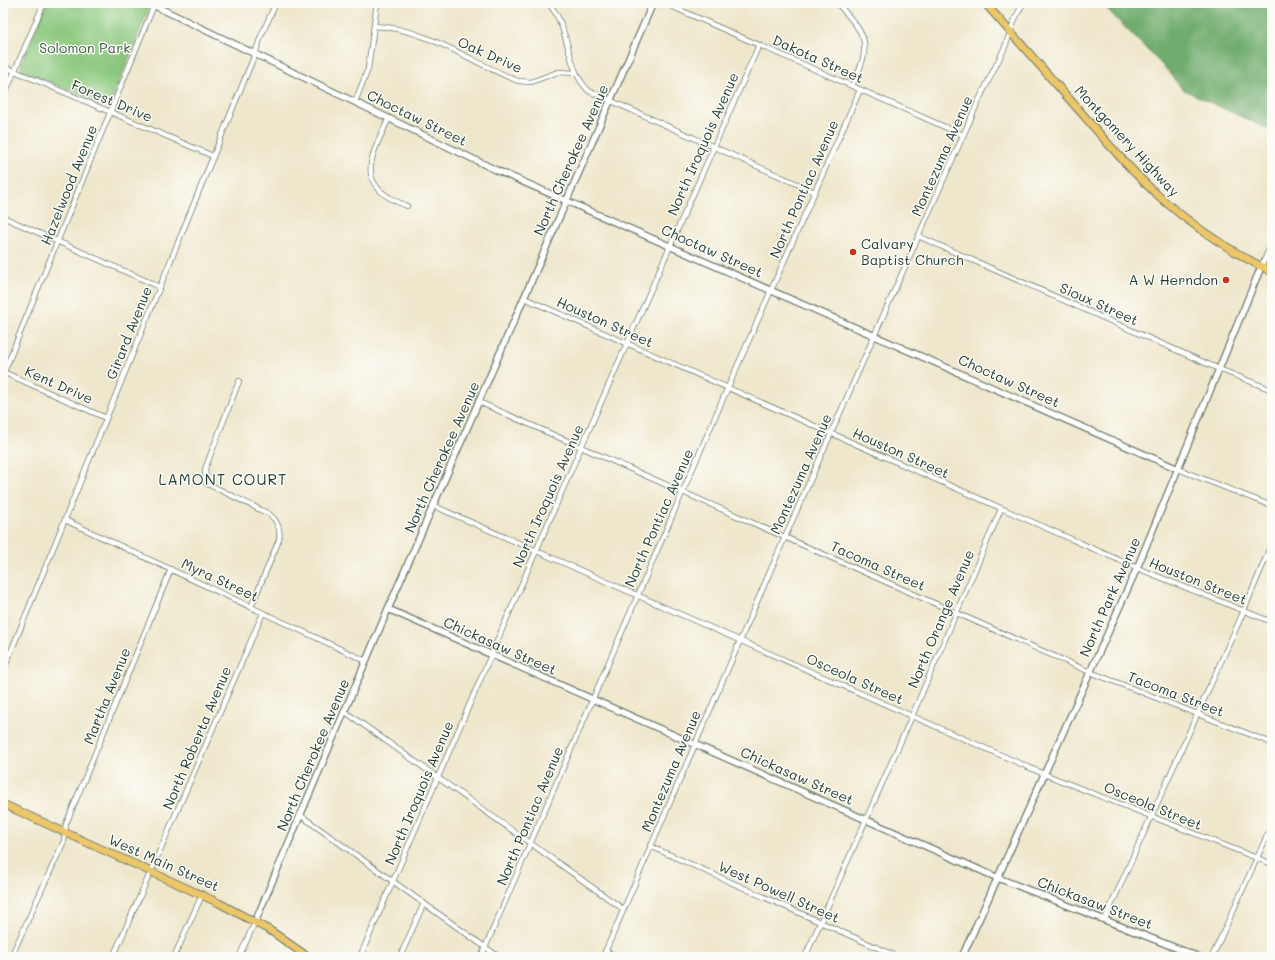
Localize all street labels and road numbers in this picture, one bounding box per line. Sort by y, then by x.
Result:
street label: Dakota Street [770,30,867,87]
street label: Oak Drive [455,32,525,77]
street label: North Iroquois Avenue [662,69,743,218]
street label: Forest Drive [69,75,156,126]
street label: North Cherokee Avenue [529,81,613,238]
street label: Montgomery Highway [1071,81,1184,200]
street label: Choctaw Street [364,85,470,150]
street label: Montezuma Avenue [906,92,977,219]
street label: North Pontiac Avenue [765,117,843,261]
street label: Hazelwood Avenue [36,122,101,248]
street label: Choctaw Street [658,220,766,281]
street label: Sioux Street [1057,278,1142,329]
street label: Girard Avenue [101,283,156,382]
street label: Houston Street [554,292,657,351]
street label: Choctaw Street [955,350,1063,411]
street label: Kent Drive [22,361,96,408]
street label: North Cherokee Avenue [400,378,484,535]
street label: Montezuma Avenue [765,410,836,537]
street label: North Iroquois Avenue [507,421,588,570]
street label: Houston Street [850,423,953,482]
street label: North Pontiac Avenue [620,446,698,590]
street label: North Park Avenue [1075,534,1144,660]
street label: Tacoma Street [828,536,929,595]
street label: North Orange Avenue [903,547,978,691]
street label: Houston Street [1146,552,1250,609]
street label: Myra Street [178,553,262,606]
street label: Chickasaw Street [441,612,560,679]
street label: Martha Avenue [79,645,135,747]
street label: Osceola Street [804,649,907,708]
street label: North Roberta Avenue [158,663,235,812]
street label: Tacoma Street [1125,666,1227,721]
street label: North Cherokee Avenue [272,676,353,834]
street label: Montezuma Avenue [636,707,705,834]
street label: North Iroquois Avenue [380,718,457,868]
street label: Chickasaw Street [738,742,857,809]
street label: North Pontiac Avenue [492,743,567,888]
street label: Osceola Street [1101,777,1205,834]
street label: West Main Street [106,830,223,895]
street label: West Powell Street [716,856,843,927]
street label: Chickasaw Street [1035,872,1156,933]

